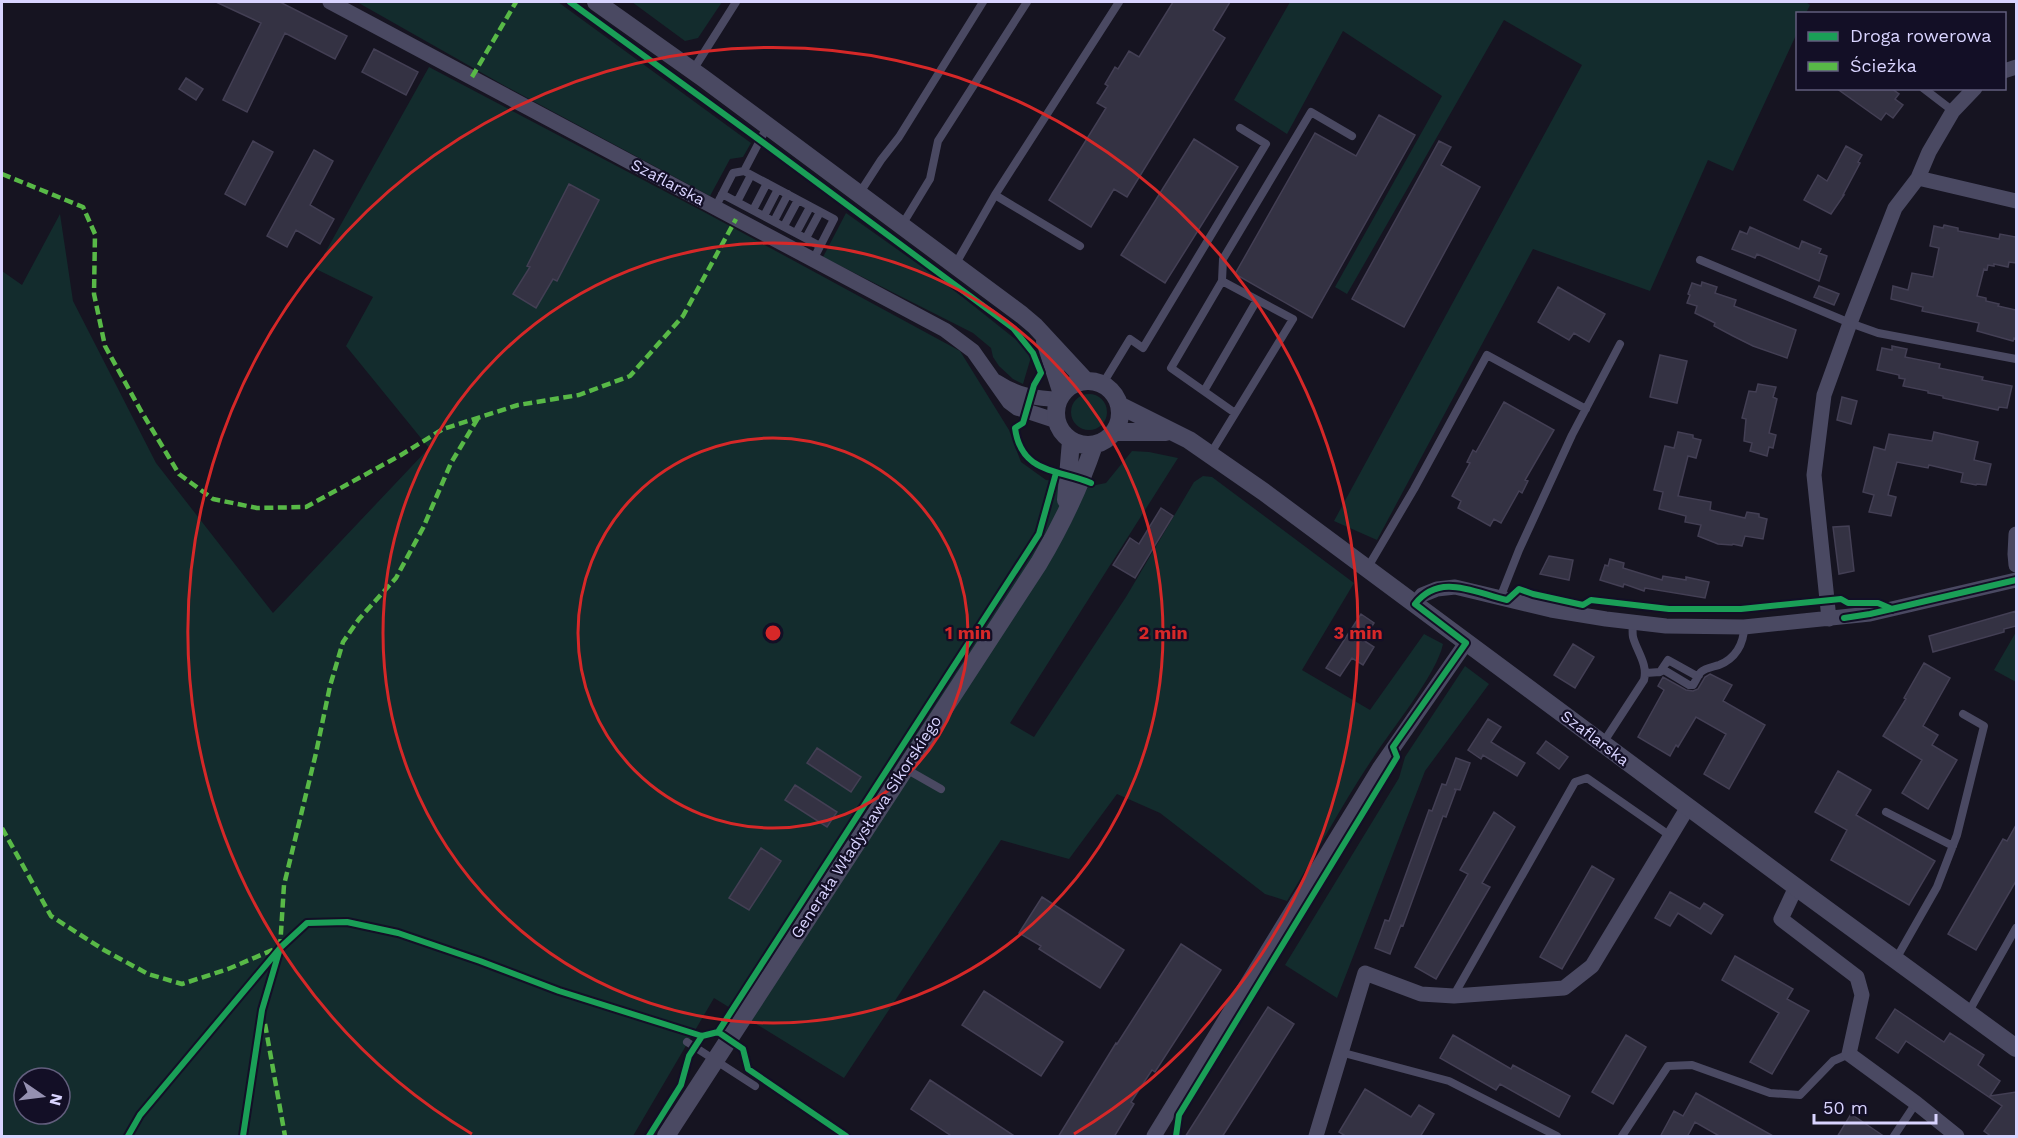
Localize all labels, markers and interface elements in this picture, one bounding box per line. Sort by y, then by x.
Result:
legend [1796,12,2006,90]
text: Droga rowerowa [1850,25,1992,46]
text: Ścieżka [1850,55,1917,76]
street label: Szaflarska [628,155,708,209]
text: 1 min [945,622,991,643]
text: 2 min [1138,622,1188,643]
text: 3 min [1333,622,1383,643]
centre of rings [763,623,783,643]
street label: Szaflarska [1557,706,1633,770]
street label: Generała Władysława Sikorskiego [787,712,945,942]
north arrow [12,1066,72,1126]
scale bar [1814,1087,1936,1125]
text: N [45,1091,67,1108]
text: 50 m [1823,1097,1868,1118]

